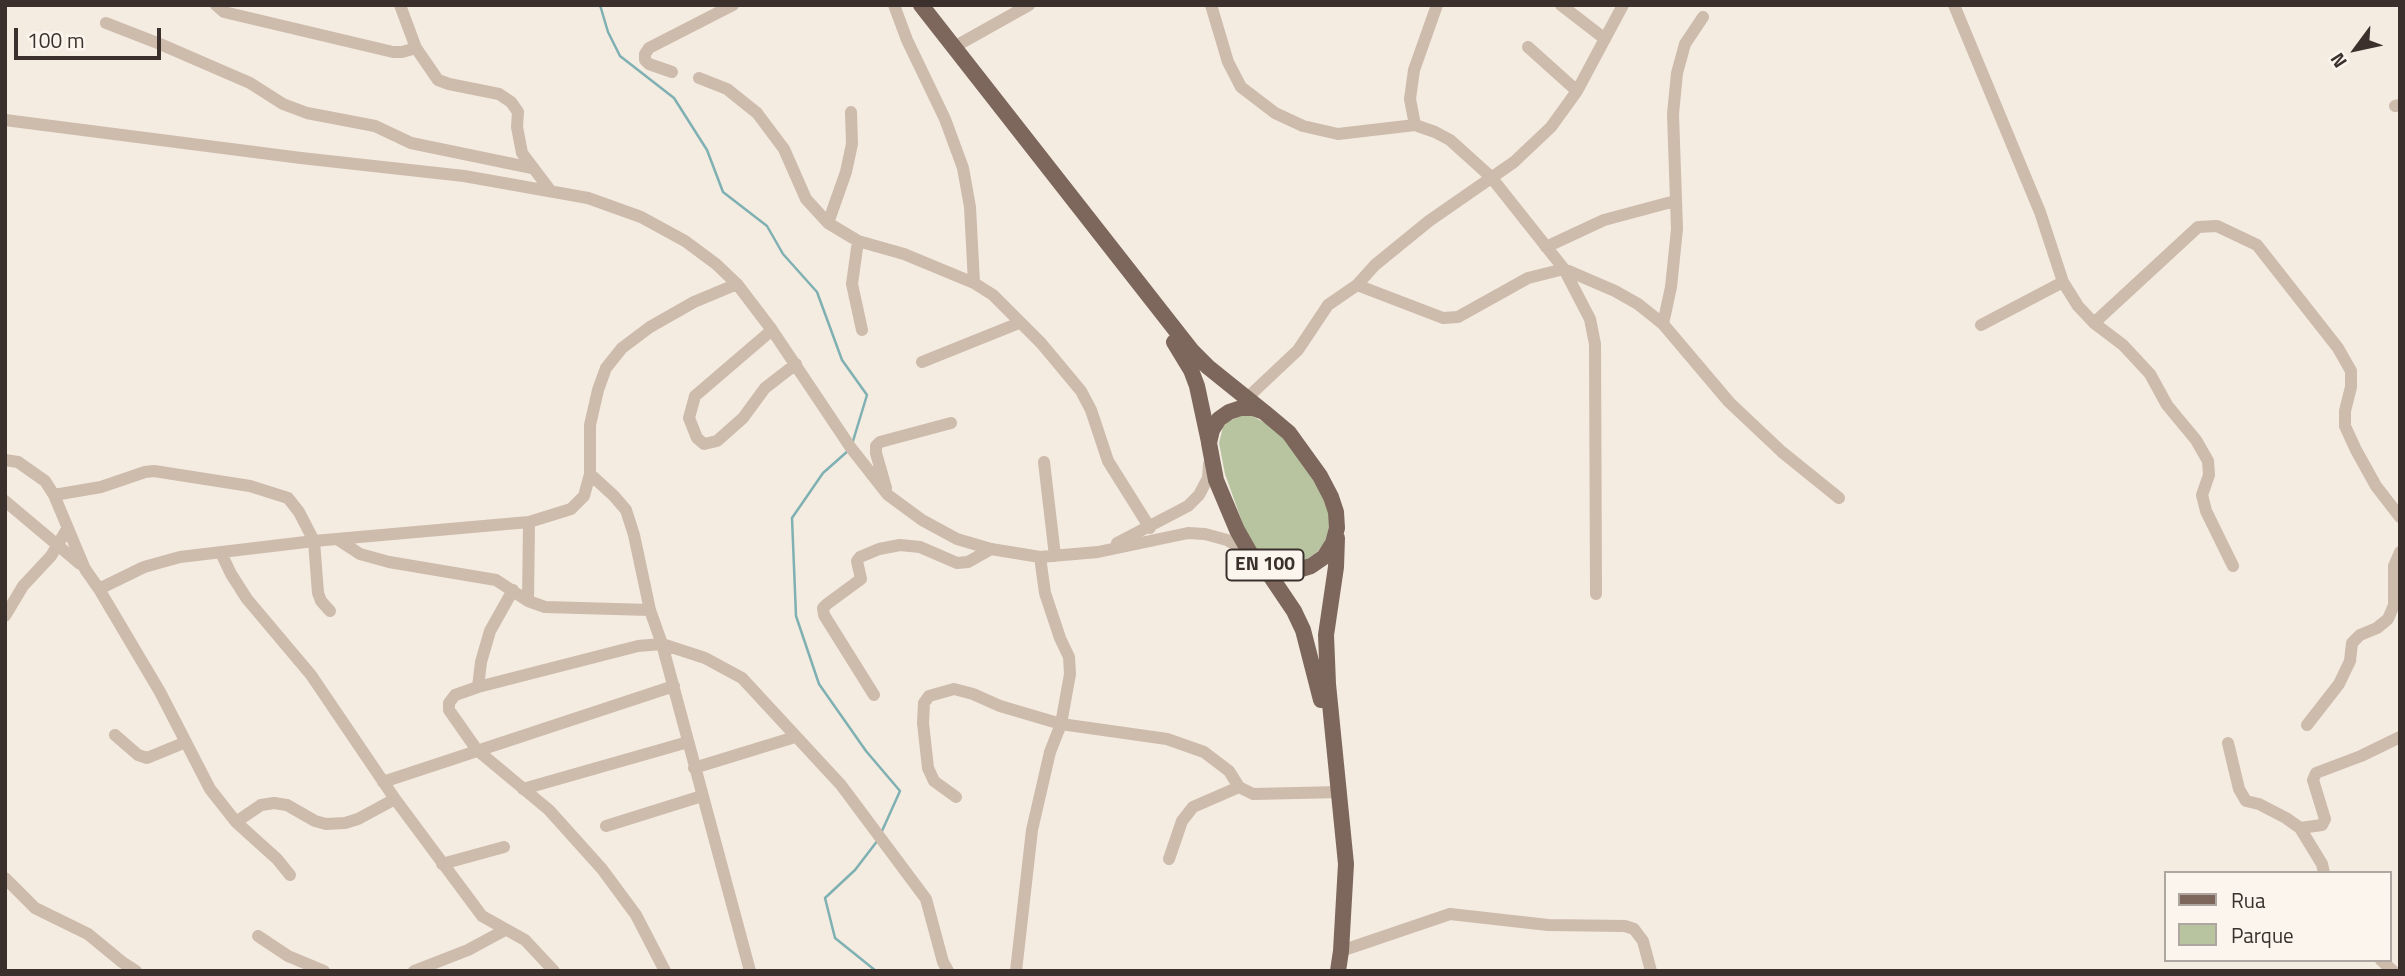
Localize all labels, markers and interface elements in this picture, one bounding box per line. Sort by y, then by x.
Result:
scale bar [18,14,164,58]
north arrow [2321,14,2391,84]
text: 100 m [27,24,84,56]
text: N [2322,47,2354,74]
road number: EN 100 [1226,550,1304,580]
legend [2164,871,2391,962]
text: Rua [2231,884,2266,916]
text: Parque [2231,919,2294,951]

